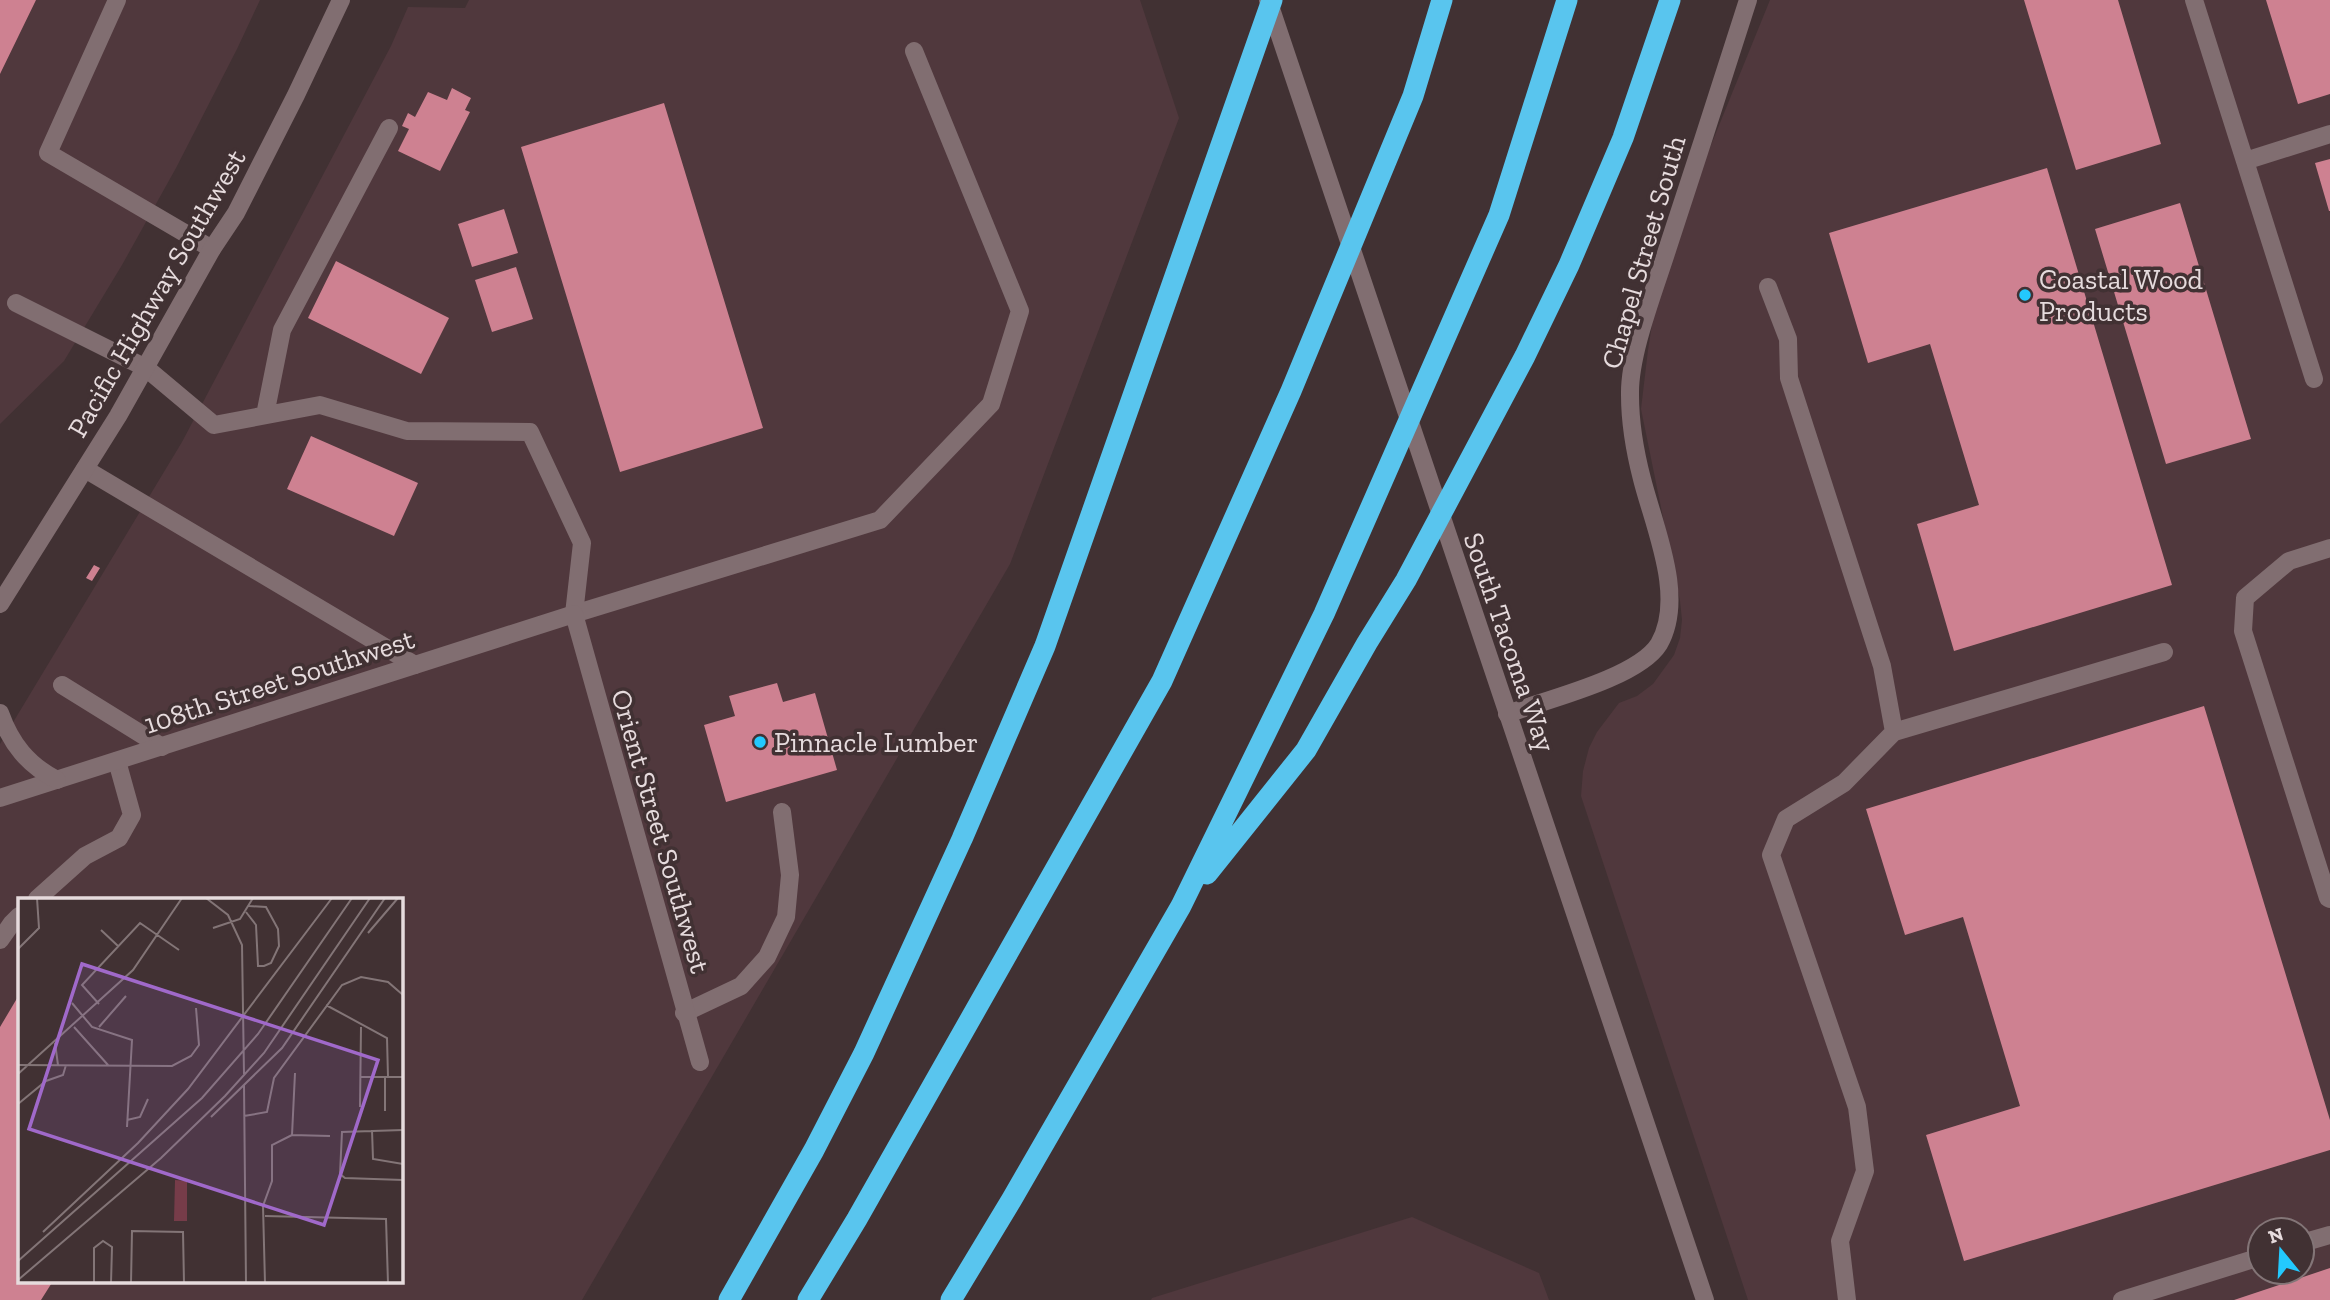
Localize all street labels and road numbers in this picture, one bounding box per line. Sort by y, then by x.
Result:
street label: Chapel Street South [1594,132,1693,372]
street label: Pacific Highway Southwest [60,143,253,443]
street label: South Tacoma Way [1457,528,1563,757]
street label: 108th Street Southwest [140,622,419,741]
street label: Orient Street Southwest [604,685,717,977]

